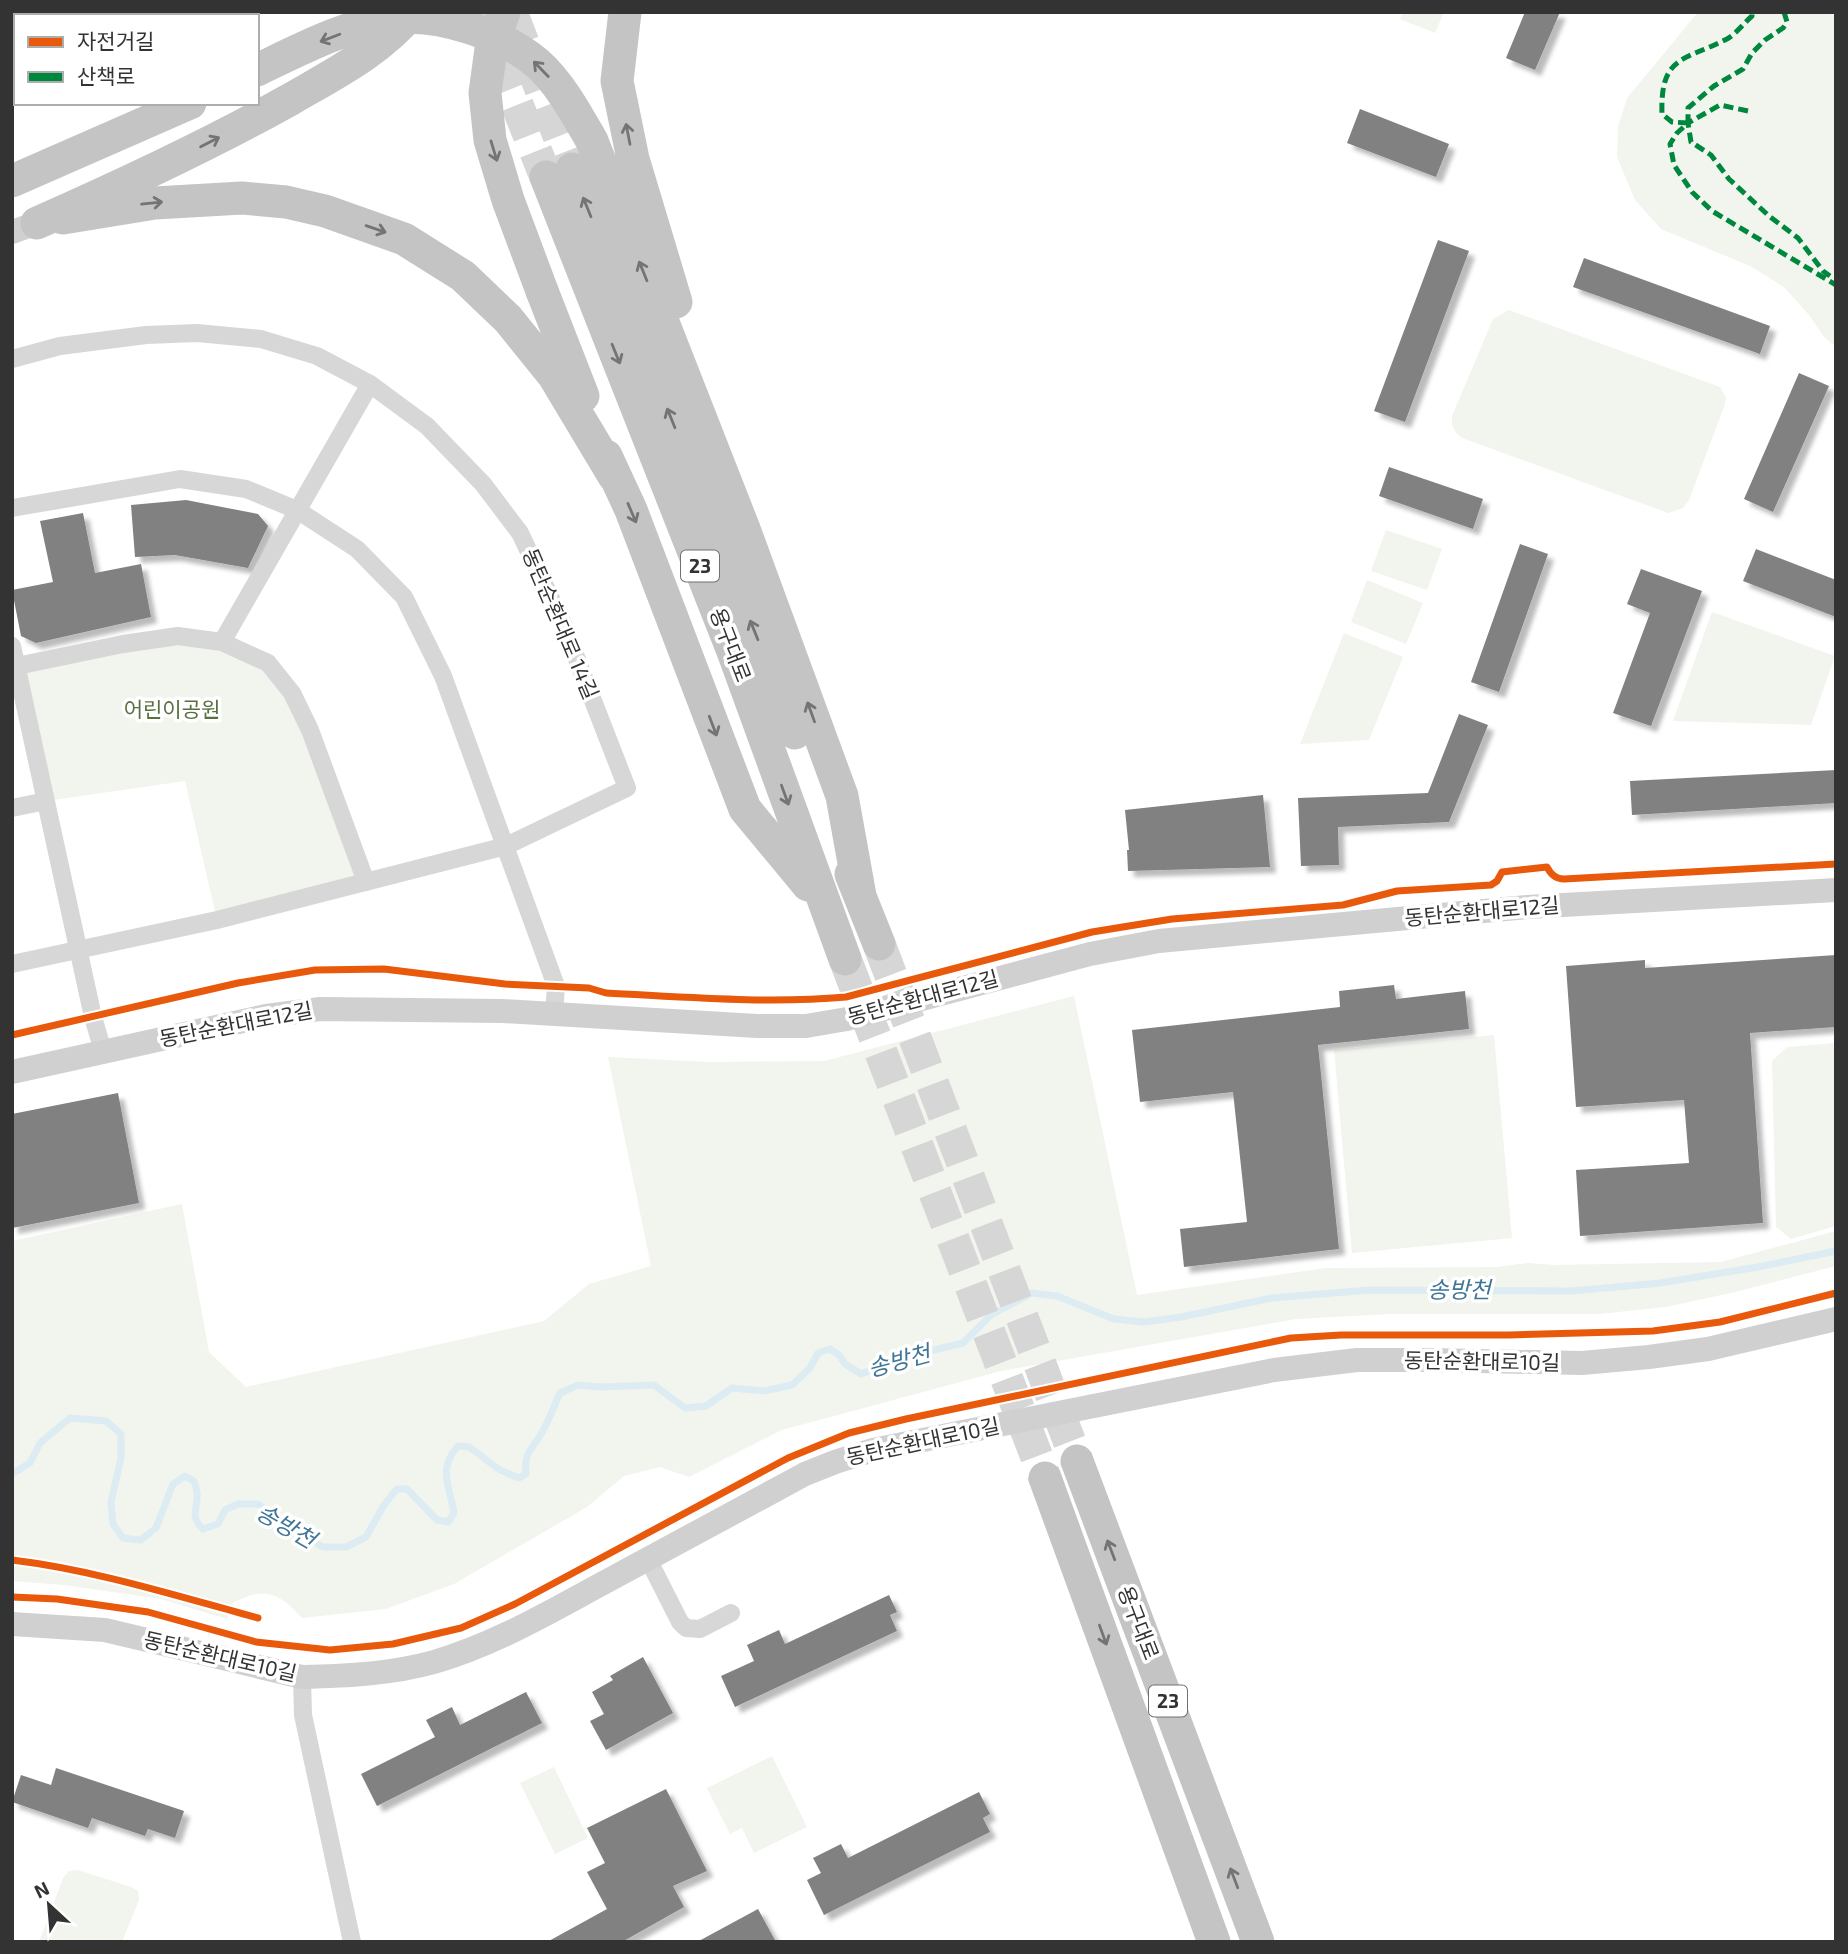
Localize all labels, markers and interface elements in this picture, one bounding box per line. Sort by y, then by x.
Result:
legend [14,14,259,105]
text: 자전거길 [77,28,154,53]
one-way arrow [319,32,341,45]
one-way arrow [533,61,550,78]
text: 산책로 [77,63,135,88]
one-way arrow [621,123,634,146]
one-way arrow [199,135,219,149]
one-way arrow [488,140,501,162]
one-way arrow [579,196,592,218]
one-way arrow [141,197,163,210]
one-way arrow [364,224,386,236]
one-way arrow [635,260,648,282]
one-way arrow [611,343,624,365]
one-way arrow [663,408,676,430]
one-way arrow [626,502,639,523]
street label: 동탄순환대로 14길 [518,544,604,702]
road number: 23 [681,551,719,582]
street label: 용구대로 [706,604,757,685]
one-way arrow [747,619,760,641]
park label: 어린이공원 [124,696,220,721]
one-way arrow [804,701,816,723]
one-way arrow [708,714,721,736]
one-way arrow [780,784,792,806]
street label: 동탄순환대로12길 [1403,891,1560,930]
street label: 동탄순환대로12길 [844,964,1001,1029]
street label: 동탄순환대로12길 [157,996,314,1051]
water label: 송방천 [1427,1275,1494,1303]
water label: 송방천 [864,1338,936,1382]
street label: 동탄순환대로10길 [1404,1347,1560,1374]
street label: 동탄순환대로10길 [844,1412,1002,1469]
water label: 송방천 [252,1497,323,1555]
one-way arrow [1103,1540,1116,1562]
street label: 용구대로 [1114,1582,1165,1663]
one-way arrow [1097,1623,1110,1645]
street label: 동탄순환대로10길 [141,1626,299,1685]
road number: 23 [1149,1686,1187,1716]
one-way arrow [1227,1867,1239,1889]
north arrow [14,1870,84,1940]
text: N [30,1876,53,1903]

